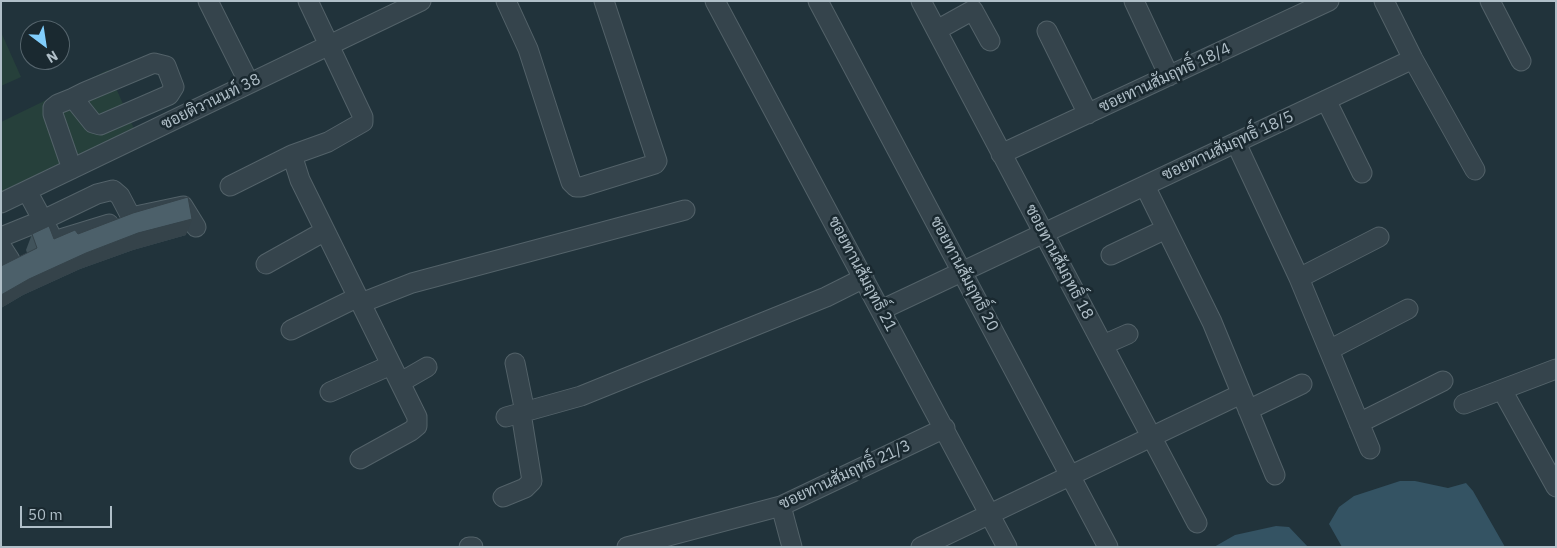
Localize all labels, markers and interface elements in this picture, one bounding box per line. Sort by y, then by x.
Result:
north arrow [20,20,70,70]
street label: ซอยทานสัมฤทธิ์ 18/4 [1096,39,1234,117]
text: N [43,47,61,67]
street label: ซอยติวานนท์ 38 [158,70,264,134]
street label: ซอยทานสัมฤทธิ์ 18/5 [1159,107,1297,185]
street label: ซอยทานสัมฤทธิ์ 18 [1021,201,1097,323]
street label: ซอยทานสัมฤทธิ์ 21 [824,213,900,335]
street label: ซอยทานสัมฤทธิ์ 20 [926,213,1002,335]
street label: ซอยทานสัมฤทธิ์ 21/3 [776,436,914,514]
scale bar [22,496,115,528]
text: 50 m [28,505,63,524]

